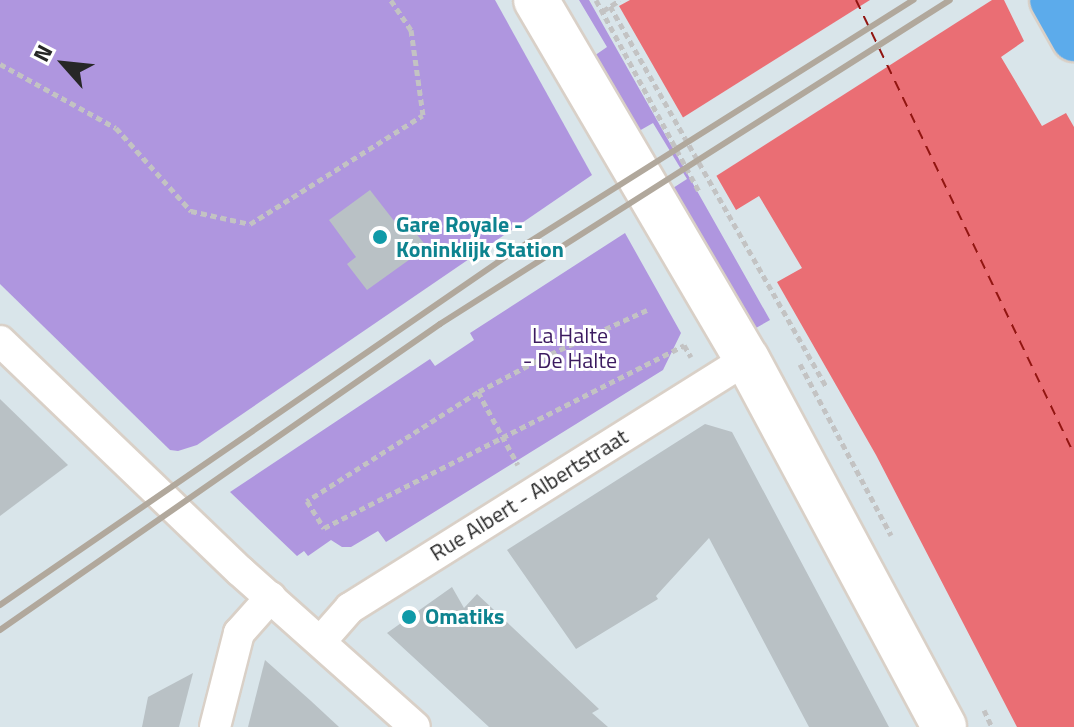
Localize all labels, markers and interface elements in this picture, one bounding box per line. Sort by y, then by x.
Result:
north arrow [24,24,104,104]
text: N [24,39,61,68]
place label: Gare Royale - Koninklijk Station [396,211,564,262]
marker: Gare Royale - Koninklijk Station [371,228,389,246]
park label: La Halte - De Halte [523,322,617,374]
street label: Rue Albert - Albertstraat [425,423,633,567]
place label: Omatiks [425,604,504,630]
marker: Omatiks [400,608,418,626]

